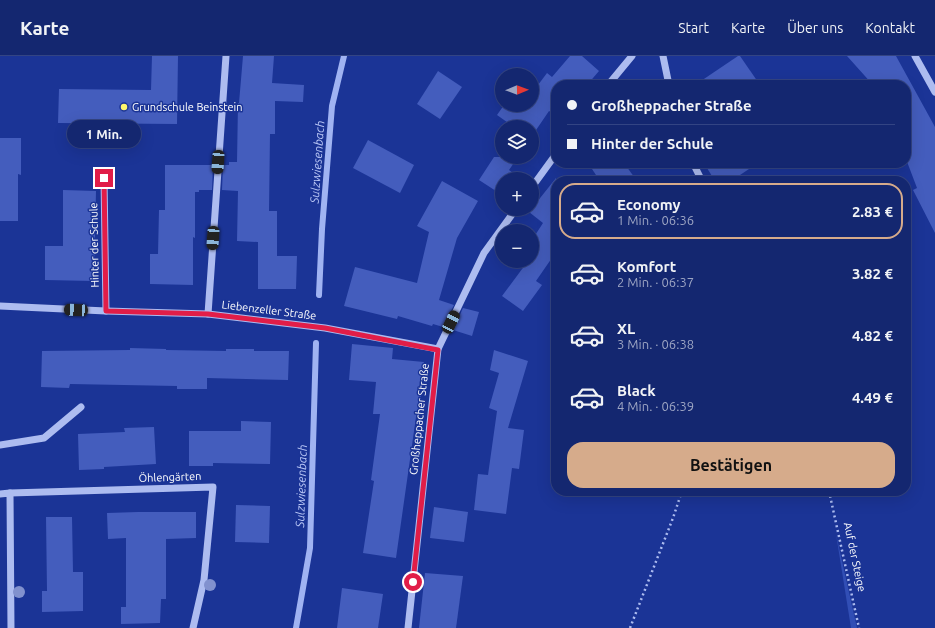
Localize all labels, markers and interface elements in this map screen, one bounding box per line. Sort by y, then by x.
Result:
text: Karte [20,17,69,39]
text: Start [678,20,709,36]
text: Karte [731,20,765,36]
text: Über uns [787,20,843,36]
text: Kontakt [865,20,915,36]
north arrow [495,68,539,112]
map controls [495,68,539,268]
text: Großheppacher Straße [591,97,752,114]
place label: Grundschule Beinstein [132,101,243,113]
marker: Grundschule Beinstein [119,102,129,112]
callout: 1 Min. [67,120,141,148]
water label: Sulzwiesenbach [308,120,326,205]
button: layers [495,120,539,164]
text: 1 Min. [86,127,122,141]
text: Hinter der Schule [591,135,713,152]
car [211,150,225,174]
route end [95,169,113,187]
button: + [495,172,539,216]
icon: car [569,193,605,229]
text: Economy [617,196,681,213]
street label: Hinter der Schule [87,202,101,288]
text: 2.83 € [852,203,893,220]
text: 1 Min. · 06:36 [617,213,694,227]
button: − [495,224,539,268]
car [206,226,220,250]
icon: car [569,255,605,291]
text: Komfort [617,258,676,275]
text: 3.82 € [852,265,893,282]
text: 2 Min. · 06:37 [617,275,694,289]
street label: Liebenzeller Straße [221,298,317,322]
car [64,303,88,317]
car [440,309,462,335]
icon: car [569,317,605,353]
text: XL [617,320,635,337]
text: 4.82 € [852,327,893,344]
text: 3 Min. · 06:38 [617,337,694,351]
street label: Großheppacher Straße [407,363,431,475]
icon: car [569,379,605,415]
text: Black [617,382,656,399]
text: 4.49 € [852,389,893,406]
text: 4 Min. · 06:39 [617,399,694,413]
button: Bestätigen [567,442,895,488]
water label: Sulzwiesenbach [293,444,309,529]
street label: Öhlengärten [138,470,202,484]
street label: Auf der Steige [842,521,868,593]
route start [404,573,422,591]

